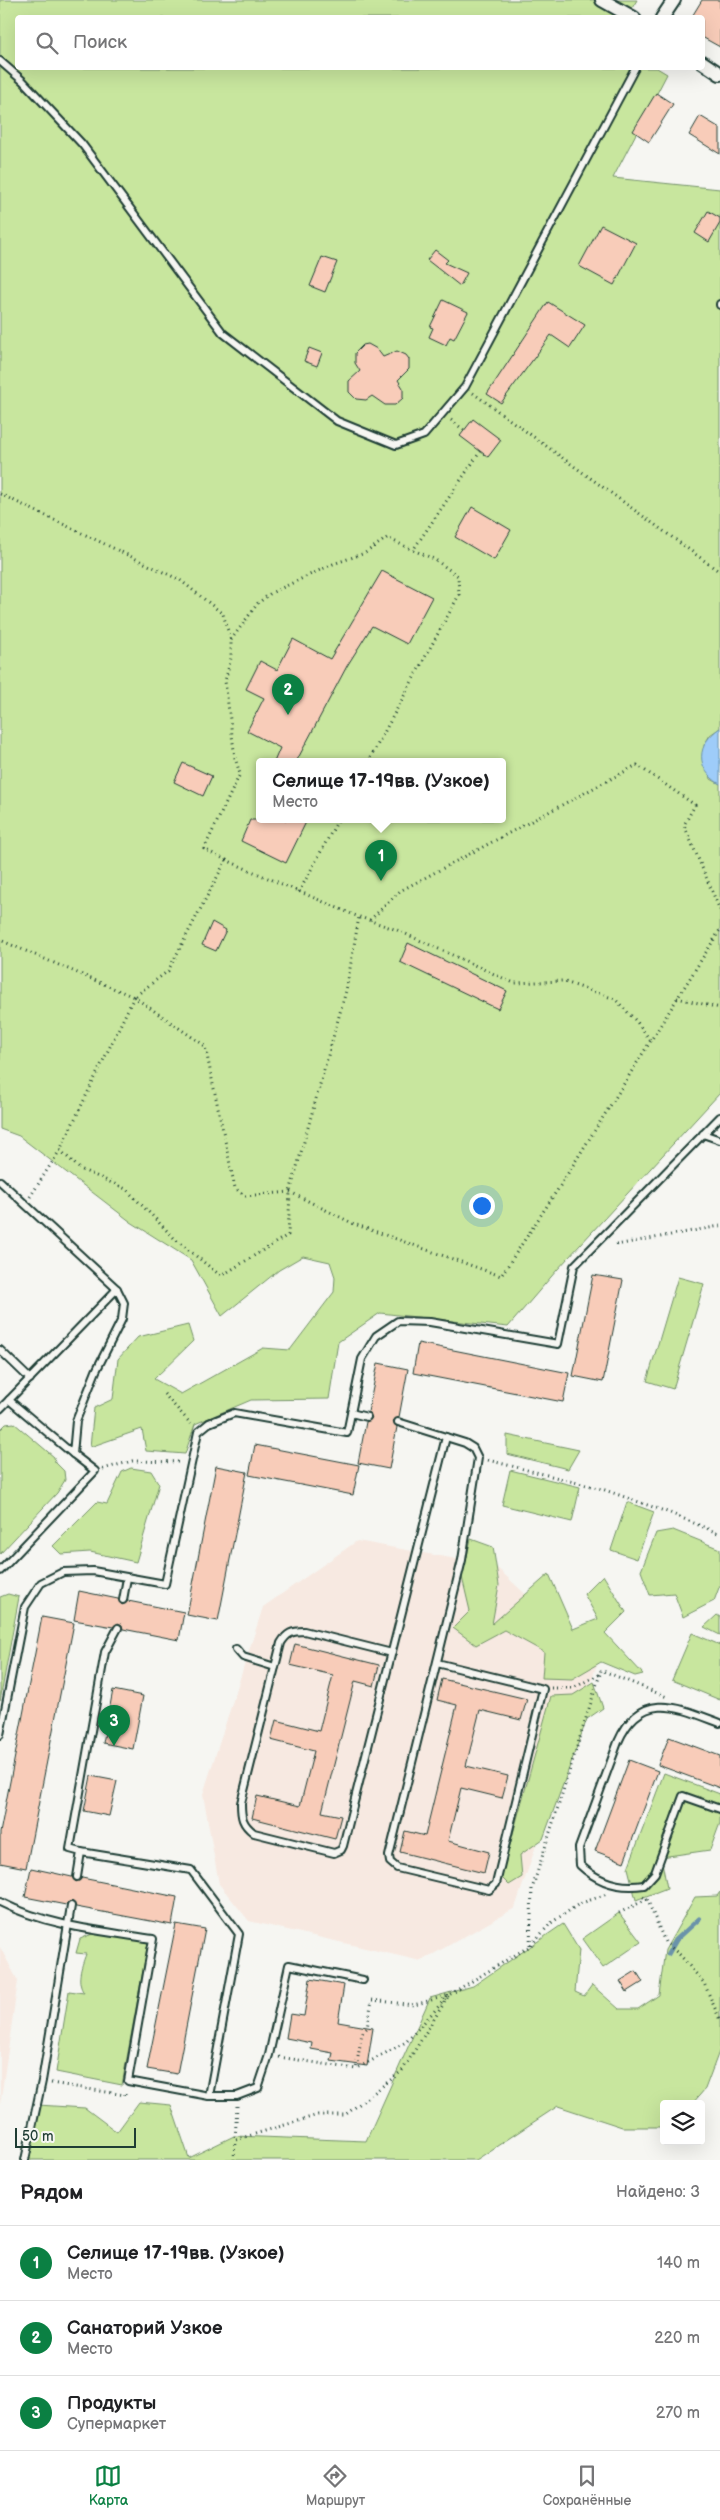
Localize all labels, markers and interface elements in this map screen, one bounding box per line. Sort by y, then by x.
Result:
search box [15,15,705,70]
icon: search [33,29,61,57]
text: Поиск [73,31,127,54]
pin: 2 [272,674,304,715]
popup [256,758,506,823]
text: Селище 17-19вв. (Узкое) [272,770,490,793]
text: Место [272,793,318,812]
pin: 1 [365,840,397,881]
your location [469,1193,495,1219]
pin: 3 [98,1705,130,1746]
map controls [660,2100,705,2145]
button: layers [660,2100,705,2145]
scale bar [15,2125,136,2148]
text: 50 m [22,2128,54,2145]
text: Рядом [20,2180,83,2205]
text: Найдено: 3 [616,2183,700,2202]
text: Селище 17-19вв. (Узкое) [67,2242,284,2265]
text: 1 [33,2254,39,2273]
text: 140 m [657,2254,700,2273]
text: Место [67,2265,113,2284]
text: Санаторий Узкое [67,2317,222,2340]
text: 2 [31,2329,41,2348]
text: 220 m [654,2329,700,2348]
text: Место [67,2340,113,2359]
text: Продукты [67,2392,156,2415]
text: 3 [31,2404,41,2423]
text: 270 m [656,2404,700,2423]
text: Супермаркет [67,2415,166,2434]
tab: Карта [89,2462,128,2509]
tab: Маршрут [306,2462,365,2509]
tab: Сохранённые [543,2462,631,2509]

